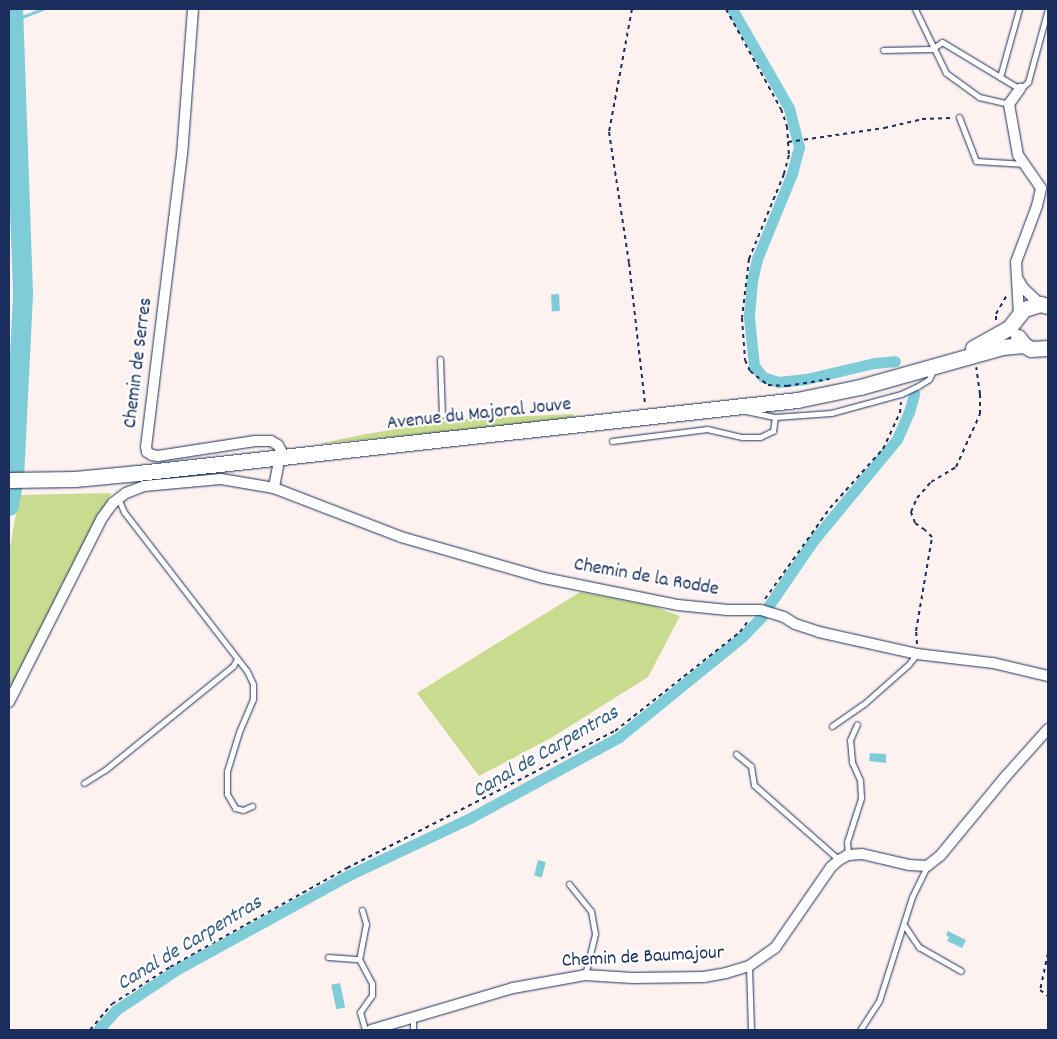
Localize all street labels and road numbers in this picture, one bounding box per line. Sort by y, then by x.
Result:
street label: Chemin de Serres [119,296,159,430]
street label: Avenue du Majoral Jouve [386,393,572,437]
street label: Chemin de la Rodde [572,553,720,603]
street label: Chemin de Baumajour [561,942,725,974]

